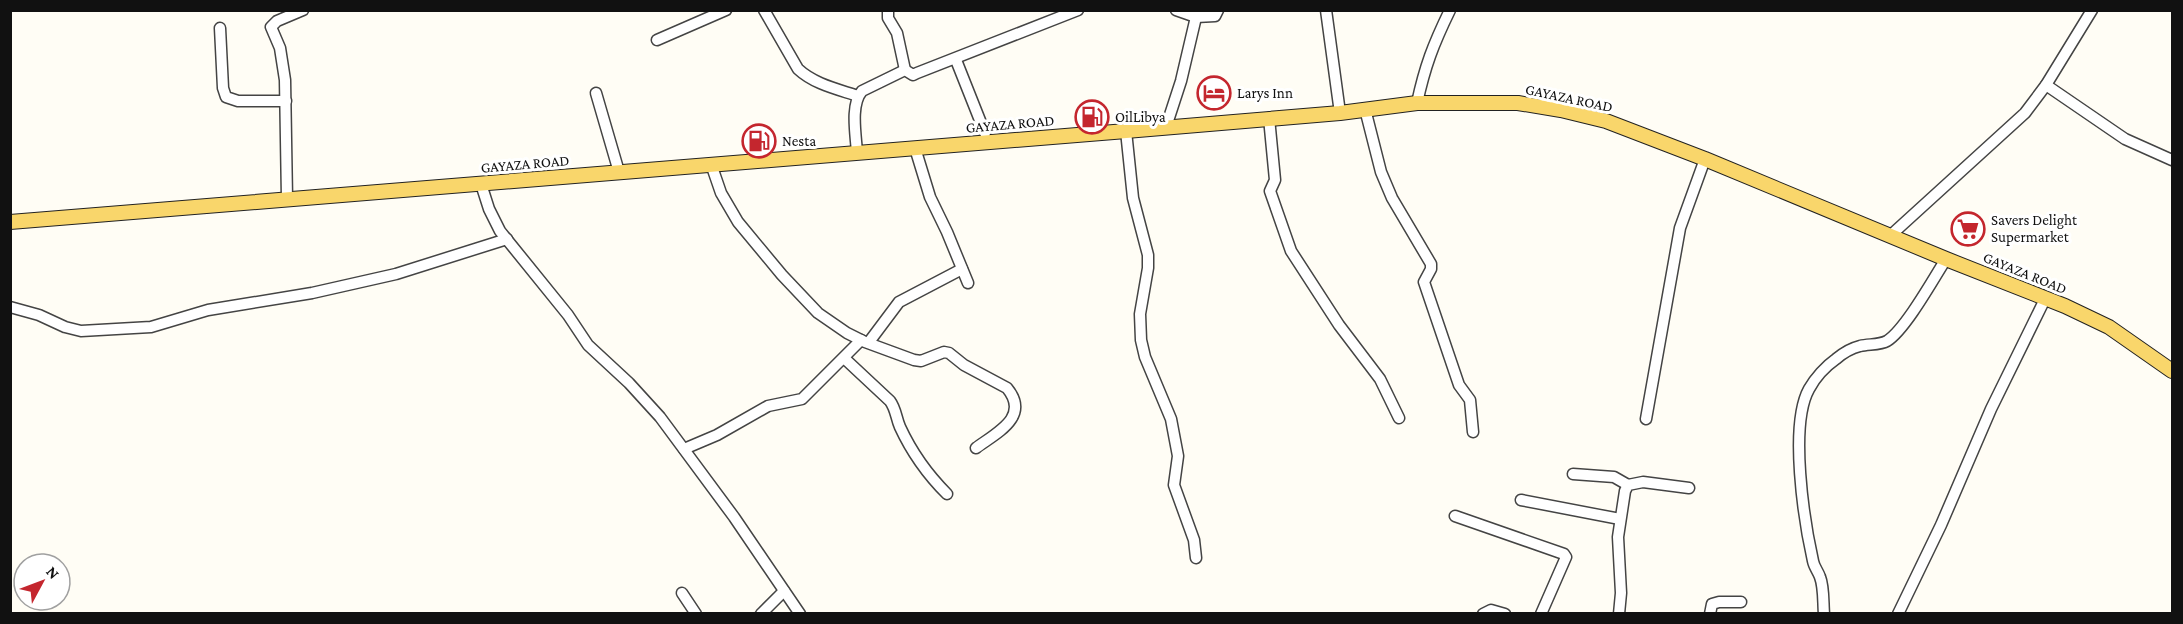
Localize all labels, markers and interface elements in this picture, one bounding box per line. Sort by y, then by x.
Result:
hotel icon: Larys Inn [1196,75,1232,111]
street label: GAYAZA ROAD [1524,81,1614,115]
place label: Larys Inn [1237,85,1293,102]
fuel station icon: OilLibya [1074,99,1110,135]
place label: OilLibya [1115,109,1166,126]
street label: GAYAZA ROAD [965,112,1055,136]
fuel station icon: Nesta [741,123,777,159]
place label: Nesta [782,133,816,149]
street label: GAYAZA ROAD [480,152,570,176]
supermarket icon: Savers Delight Supermarket [1950,211,1986,247]
place label: Savers Delight Supermarket [1991,212,2078,246]
street label: GAYAZA ROAD [1981,249,2069,297]
north arrow [12,552,72,612]
text: N [43,563,63,582]

